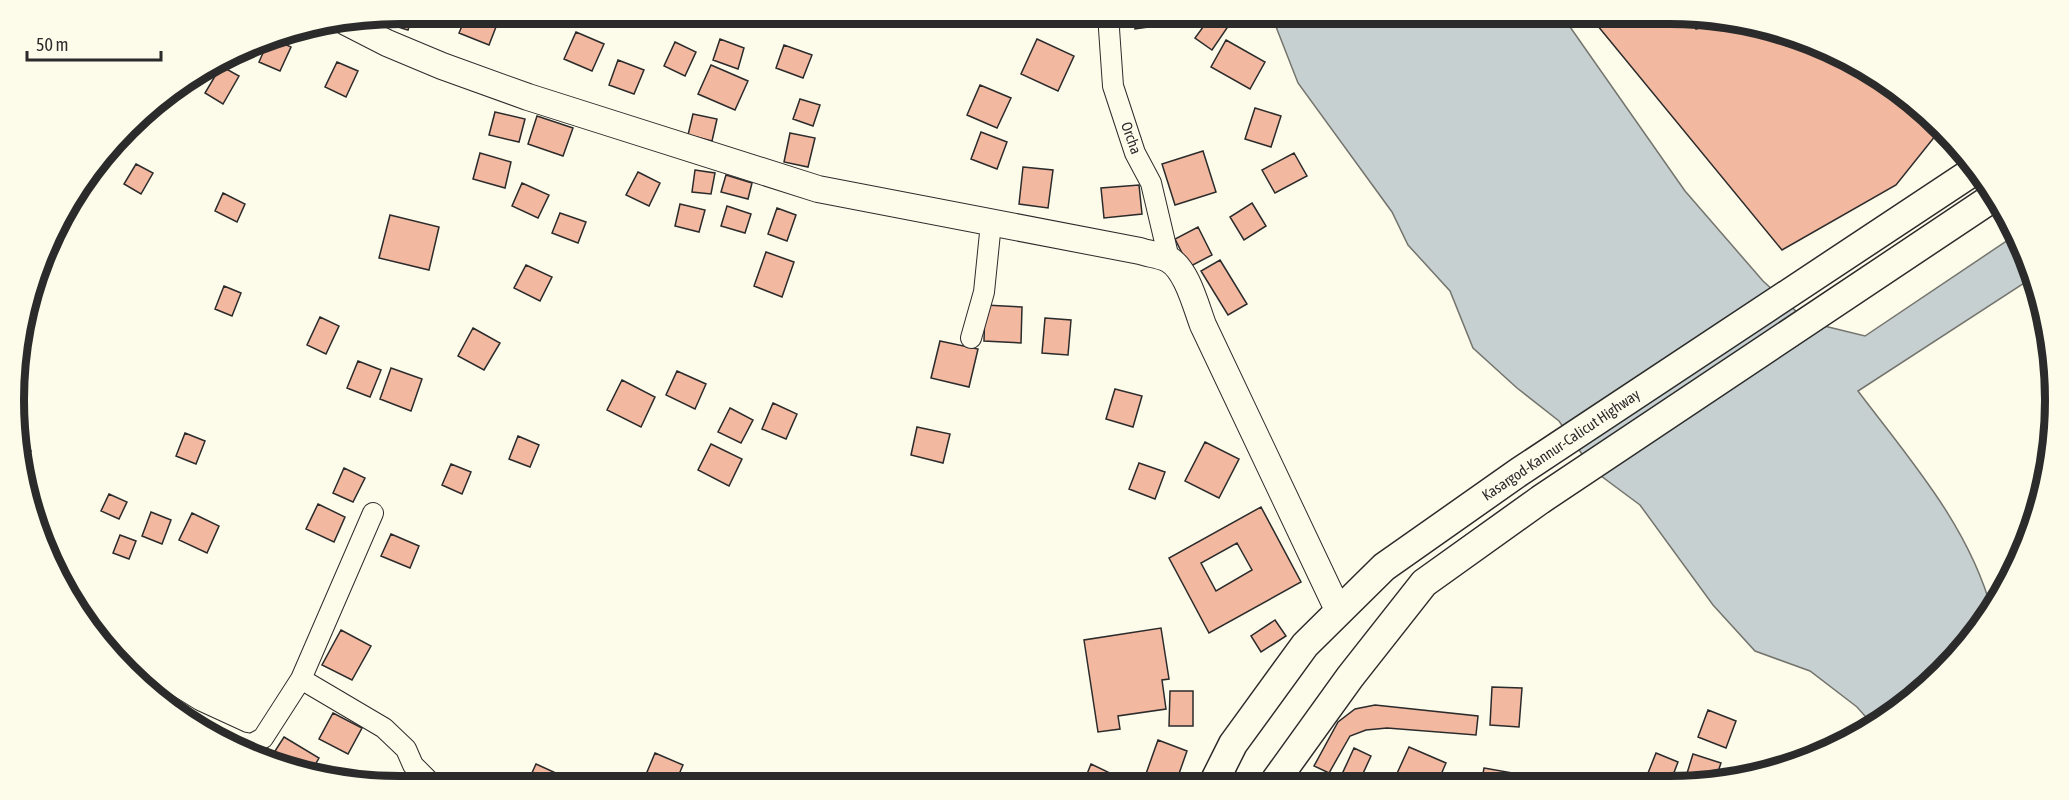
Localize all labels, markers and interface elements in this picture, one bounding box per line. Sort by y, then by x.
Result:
scale bar [27,24,160,62]
text: 50 m [36,34,68,55]
street label: Orcha [1118,119,1145,156]
street label: Kasargod-Kannur-Calicut Highway [1479,385,1643,504]

